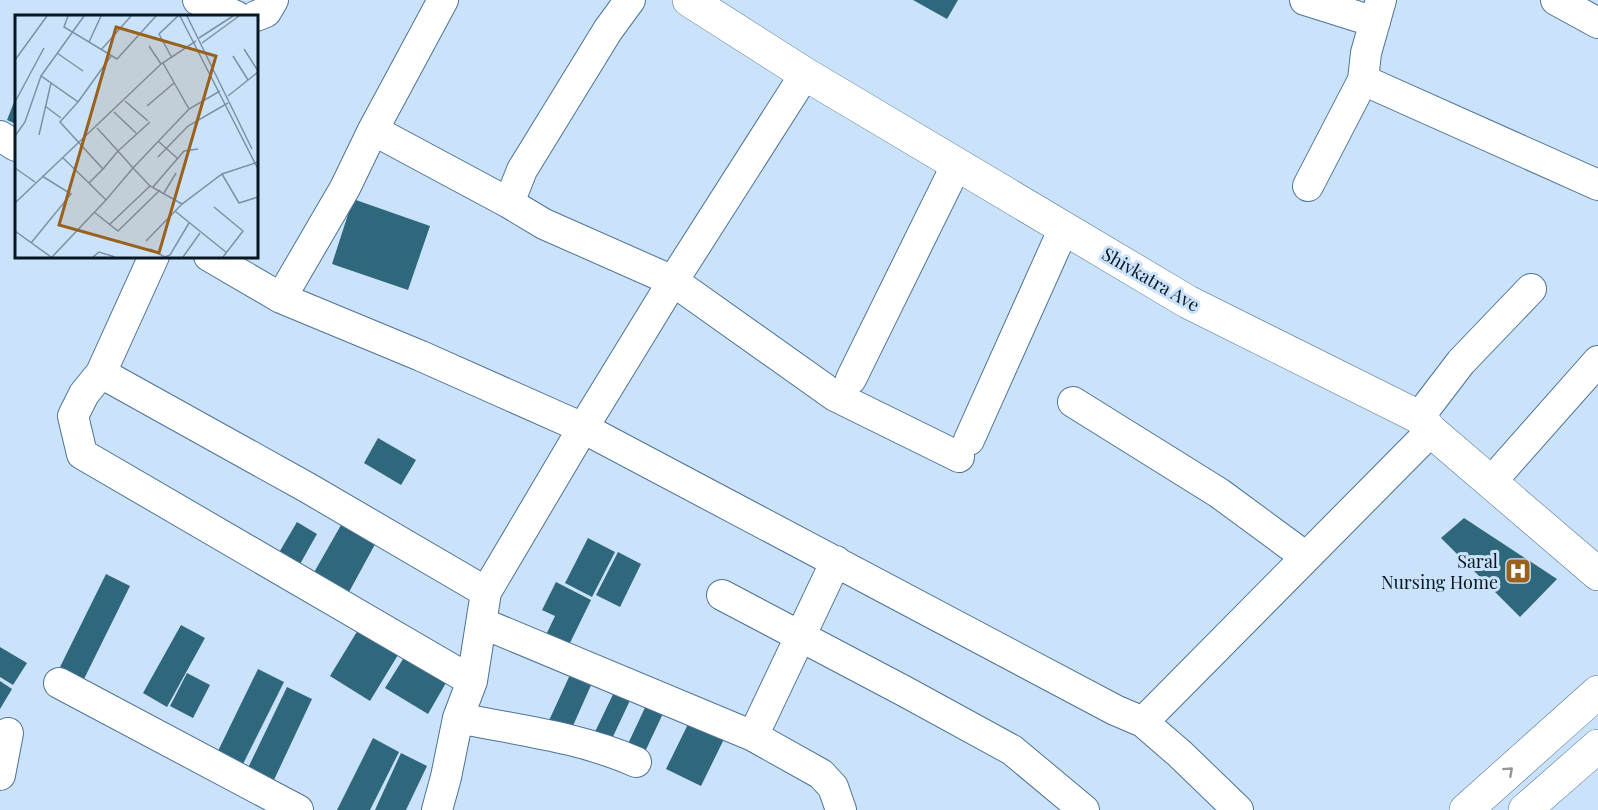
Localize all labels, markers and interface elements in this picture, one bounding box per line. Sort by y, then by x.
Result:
inset map [15,15,258,258]
street label: Shivkatra Ave [1098,241,1204,317]
place label: Saral Nursing Home [1381,549,1498,594]
hospital icon: Saral Nursing Home [1503,556,1533,586]
one-way arrow [1502,767,1513,778]

